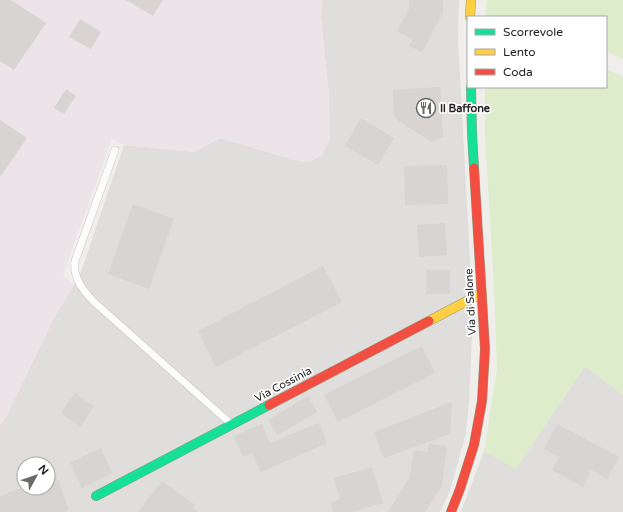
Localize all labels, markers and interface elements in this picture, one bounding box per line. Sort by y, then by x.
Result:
legend [467,16,607,88]
text: Scorrevole [503,25,563,39]
text: Lento [503,45,536,59]
text: Coda [503,65,533,79]
restaurant icon: Il Baffone [415,97,437,119]
place label: Il Baffone [440,102,491,115]
street label: Via di Salone [462,268,479,336]
street label: Via Cossinia [253,364,314,405]
north arrow [16,456,56,496]
text: N [35,462,51,477]

